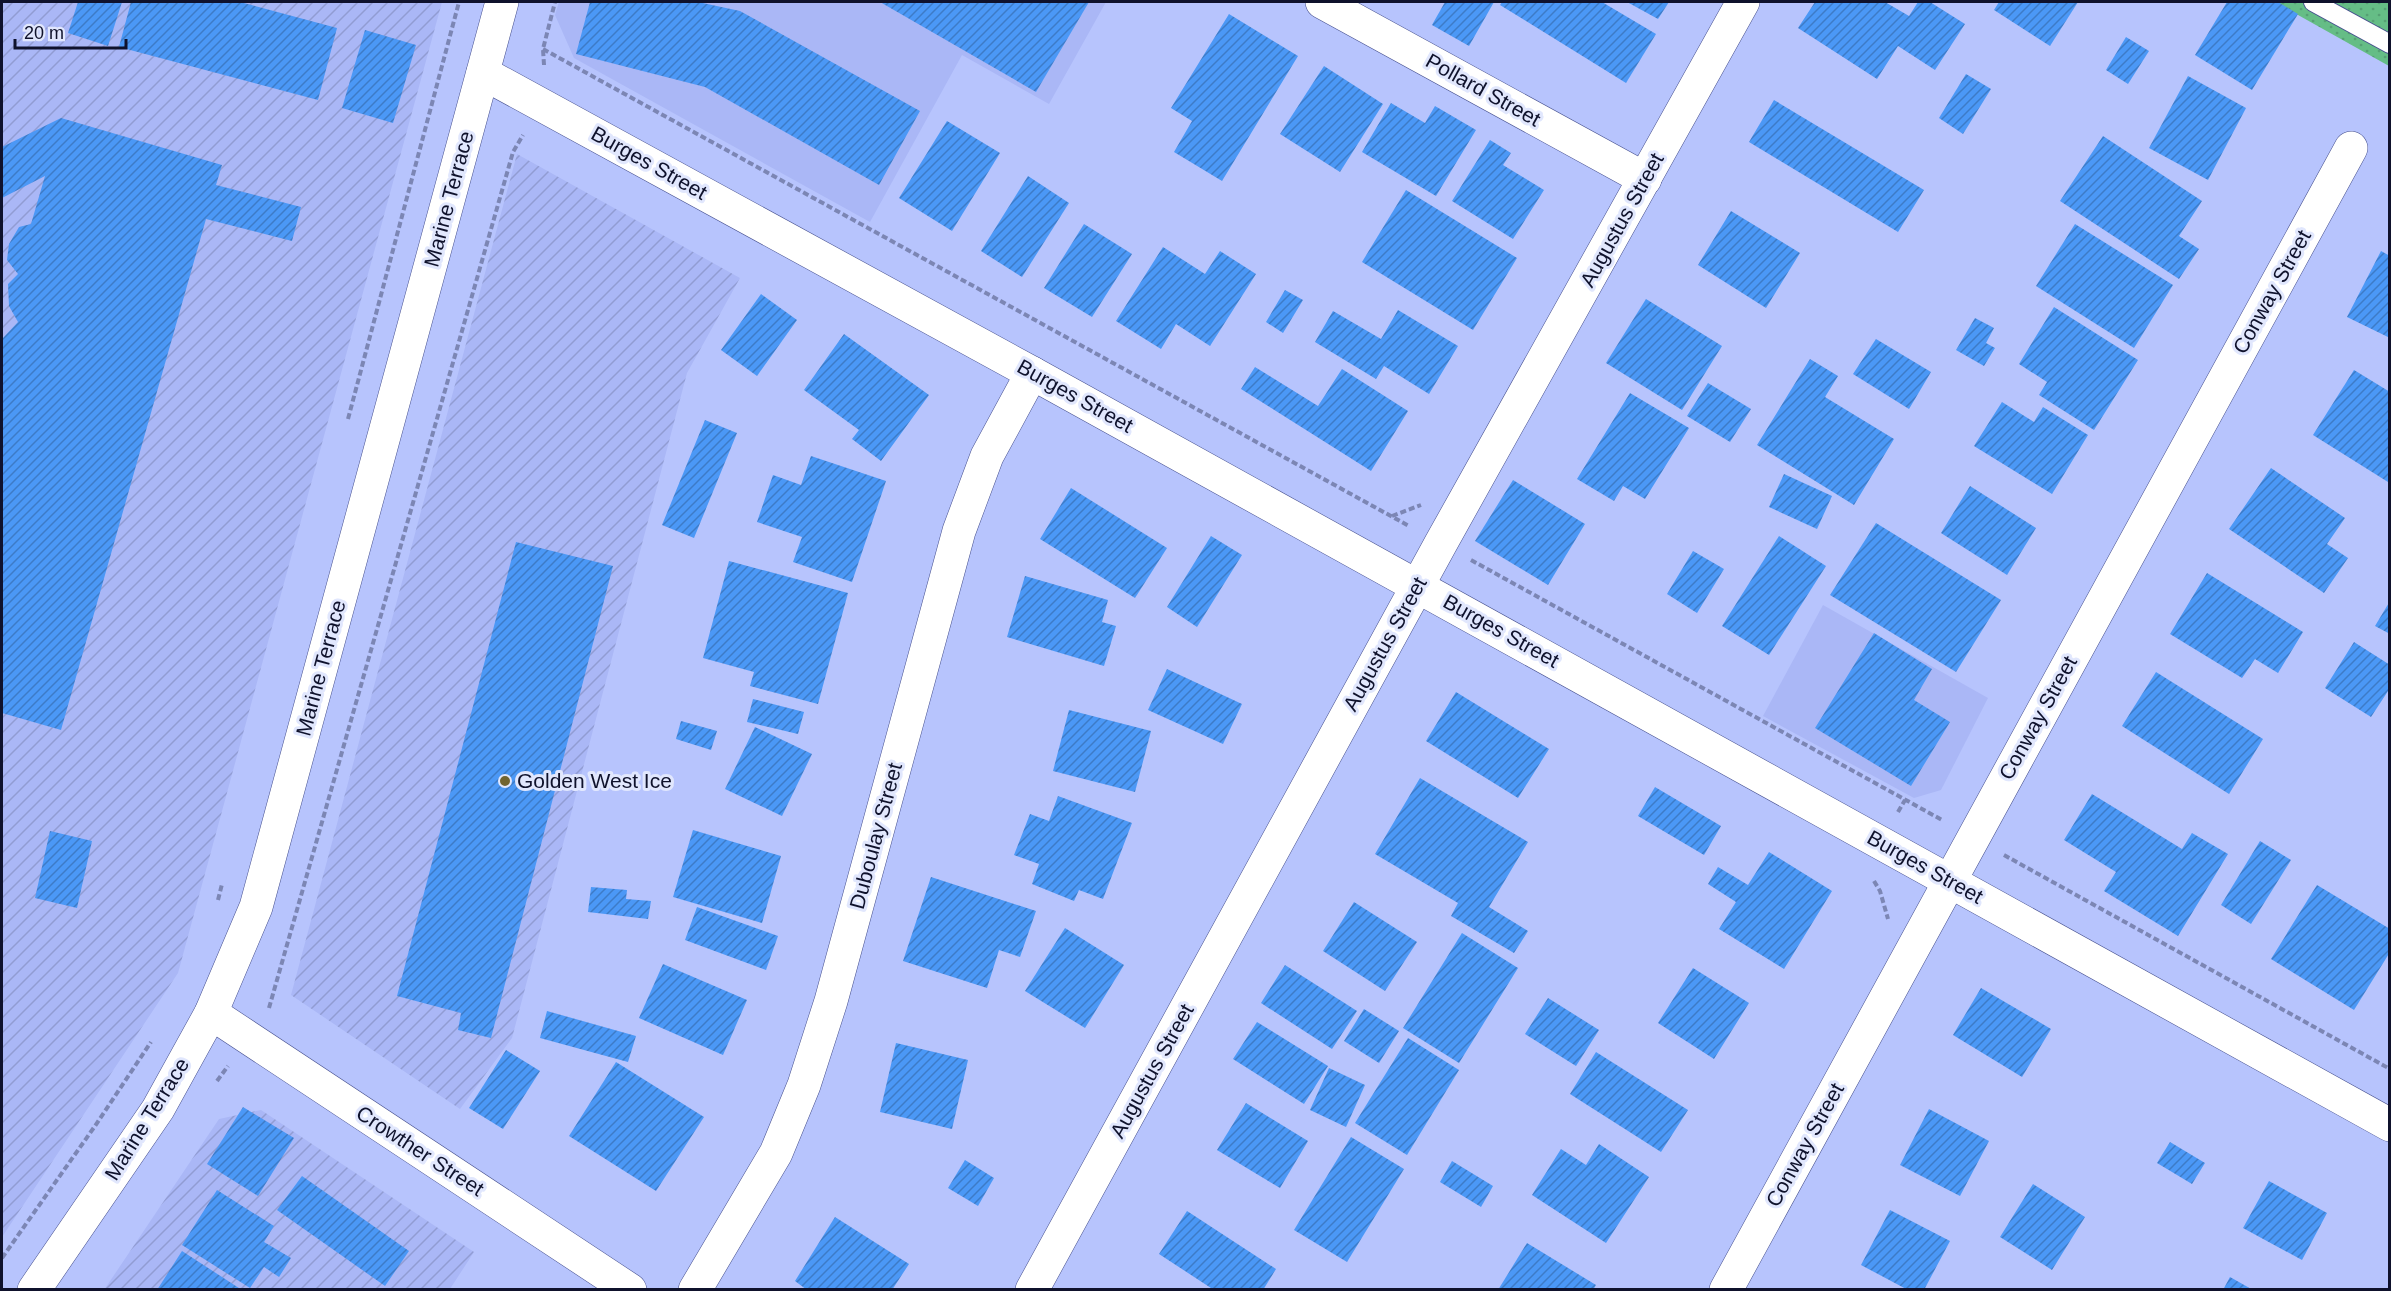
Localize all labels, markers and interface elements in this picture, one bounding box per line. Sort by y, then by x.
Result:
scale bar [15,12,126,50]
text: 20 m [24,23,64,43]
street label: Pollard Street [1422,49,1545,131]
street label: Burges Street [588,121,711,204]
street label: Marine Terrace [419,128,478,269]
street label: Augustus Street [1575,149,1668,291]
street label: Conway Street [2228,226,2315,358]
street label: Burges Street [1014,354,1137,437]
street label: Augustus Street [1338,573,1431,715]
street label: Burges Street [1440,589,1563,672]
street label: Marine Terrace [291,597,350,738]
street label: Conway Street [1994,652,2081,784]
street label: Duboulay Street [845,760,906,912]
place label: Golden West Ice [517,769,672,792]
marker: Golden West Ice [498,774,512,788]
street label: Burges Street [1864,825,1987,908]
street label: Augustus Street [1105,1000,1198,1142]
street label: Marine Terrace [100,1053,193,1184]
street label: Conway Street [1761,1079,1848,1211]
street label: Crowther Street [352,1101,488,1200]

